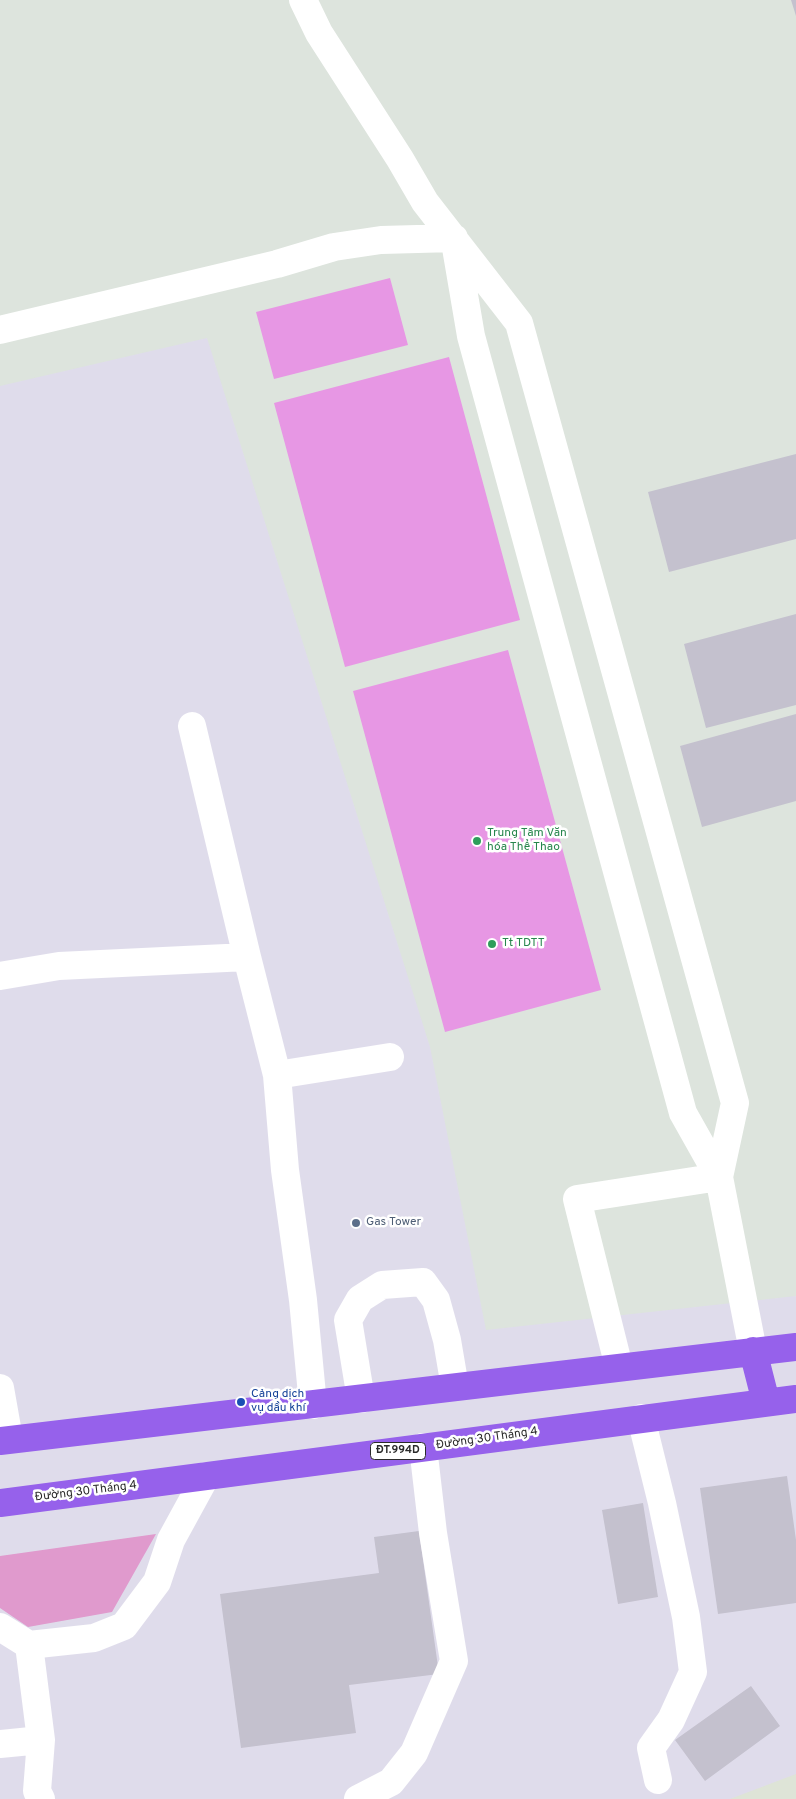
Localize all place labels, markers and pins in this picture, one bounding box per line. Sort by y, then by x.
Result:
place label: Trung Tâm Văn hóa Thể Thao [487,827,567,855]
marker: Trung Tâm Văn hóa Thể Thao [471,835,483,847]
place label: Tt TDTT [502,937,545,951]
marker: Tt TDTT [486,938,498,950]
place label: Gas Tower [366,1216,421,1230]
marker: Gas Tower [350,1217,362,1229]
place label: Cảng dịch vụ dầu khí [251,1388,306,1416]
marker: Cảng dịch vụ dầu khí [235,1396,247,1408]

